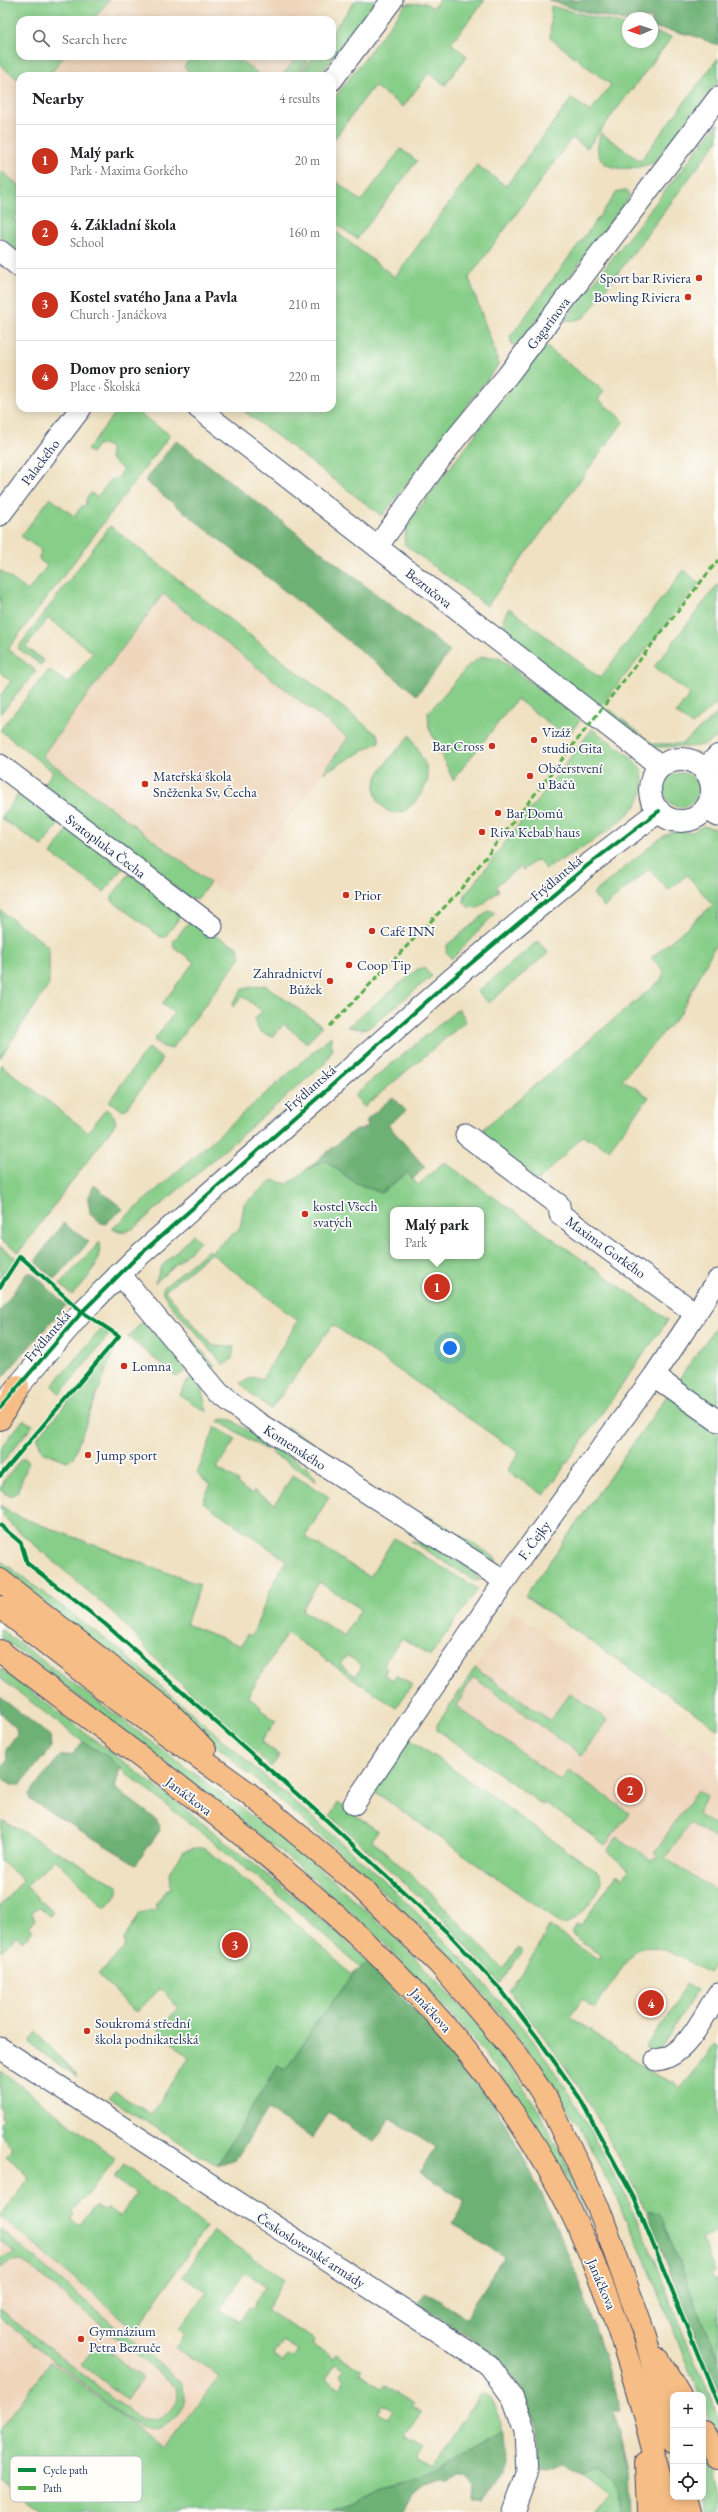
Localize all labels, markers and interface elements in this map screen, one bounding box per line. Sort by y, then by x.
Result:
north arrow [622,12,658,48]
search box [16,16,336,60]
icon: search [30,27,52,49]
text: Search here [62,29,127,48]
text: Nearby [32,87,84,109]
text: 4 results [279,90,320,107]
text: Malý park [70,143,134,162]
text: 1 [42,152,48,169]
text: 20 m [295,152,320,169]
text: Park · Maxima Gorkého [70,162,188,179]
text: 4. Základní škola [70,215,176,234]
text: 2 [42,224,48,241]
text: 160 m [289,224,320,241]
text: School [70,234,104,251]
place label: Sport bar Riviera [600,269,691,287]
marker: Sport bar Riviera [694,273,704,283]
text: Kostel svatého Jana a Pavla [70,287,237,306]
place label: Bowling Riviera [594,288,680,306]
marker: Bowling Riviera [683,292,693,302]
street label: Gagarinova [522,293,574,353]
text: 3 [42,296,48,313]
text: 210 m [289,296,320,313]
text: Church · Janáčkova [70,306,167,323]
text: Domov pro seniory [70,359,190,378]
text: 4 [42,368,48,385]
text: 220 m [289,368,320,385]
text: Place · Školská [70,378,140,395]
street label: Palackého [17,435,63,489]
street label: Bezručova [402,564,456,612]
place label: Vizáž studio Gita [542,723,603,757]
marker: Vizáž studio Gita [529,735,539,745]
place label: Bar Cross [432,737,484,755]
marker: Bar Cross [487,741,497,751]
place label: Občerstvení u Bačů [538,759,603,793]
place label: Mateřská škola Sněženka Sv, Čecha [153,767,257,801]
marker: Občerstvení u Bačů [525,771,535,781]
marker: Mateřská škola Sněženka Sv, Čecha [140,779,150,789]
place label: Bar Domů [506,804,564,822]
marker: Bar Domů [493,808,503,818]
street label: Svatopluka Čecha [62,810,150,882]
place label: Riva Kebab haus [490,823,580,841]
marker: Riva Kebab haus [477,827,487,837]
street label: Frýdlantská [526,851,586,905]
place label: Prior [354,886,382,904]
marker: Prior [341,890,351,900]
place label: Café INN [380,922,435,940]
marker: Café INN [367,926,377,936]
place label: Coop Tip [357,956,411,974]
marker: Coop Tip [344,960,354,970]
place label: Zahradnictví Bůžek [253,964,323,998]
marker: Zahradnictví Bůžek [325,976,335,986]
street label: Frýdlantská [281,1061,340,1115]
place label: kostel Všech svatých [313,1197,378,1231]
popup [390,1207,484,1259]
marker: kostel Všech svatých [300,1209,310,1219]
street label: Maxima Gorkého [562,1212,650,1282]
text: Malý park [405,1215,469,1234]
text: Park [405,1234,427,1251]
pin: 1 [424,1272,450,1302]
street label: Frýdlantská [20,1306,74,1365]
your location [440,1338,460,1358]
place label: Lomna [132,1357,171,1375]
marker: Lomna [119,1361,129,1371]
street label: Komenského [260,1420,330,1474]
place label: Jump sport [95,1446,157,1464]
marker: Jump sport [83,1450,93,1460]
street label: F. Čejky [514,1516,555,1563]
street label: Janáčkova [161,1772,216,1820]
pin: 2 [617,1775,643,1805]
pin: 3 [222,1930,248,1960]
street label: Janáčkova [406,1983,456,2036]
pin: 4 [638,1988,664,2018]
place label: Soukromá střední škola podnikatelská [95,2014,199,2048]
marker: Soukromá střední škola podnikatelská [82,2026,92,2036]
street label: Československé armády [253,2208,369,2292]
street label: Janáčkova [583,2255,621,2313]
place label: Gymnázium Petra Bezruče [89,2322,161,2356]
marker: Gymnázium Petra Bezruče [76,2334,86,2344]
map controls [670,2392,706,2500]
button: + [670,2392,706,2428]
button: − [670,2428,706,2464]
legend [10,2456,142,2502]
text: Cycle path [43,2463,88,2477]
button: locate [670,2464,706,2500]
text: Path [43,2481,62,2495]

